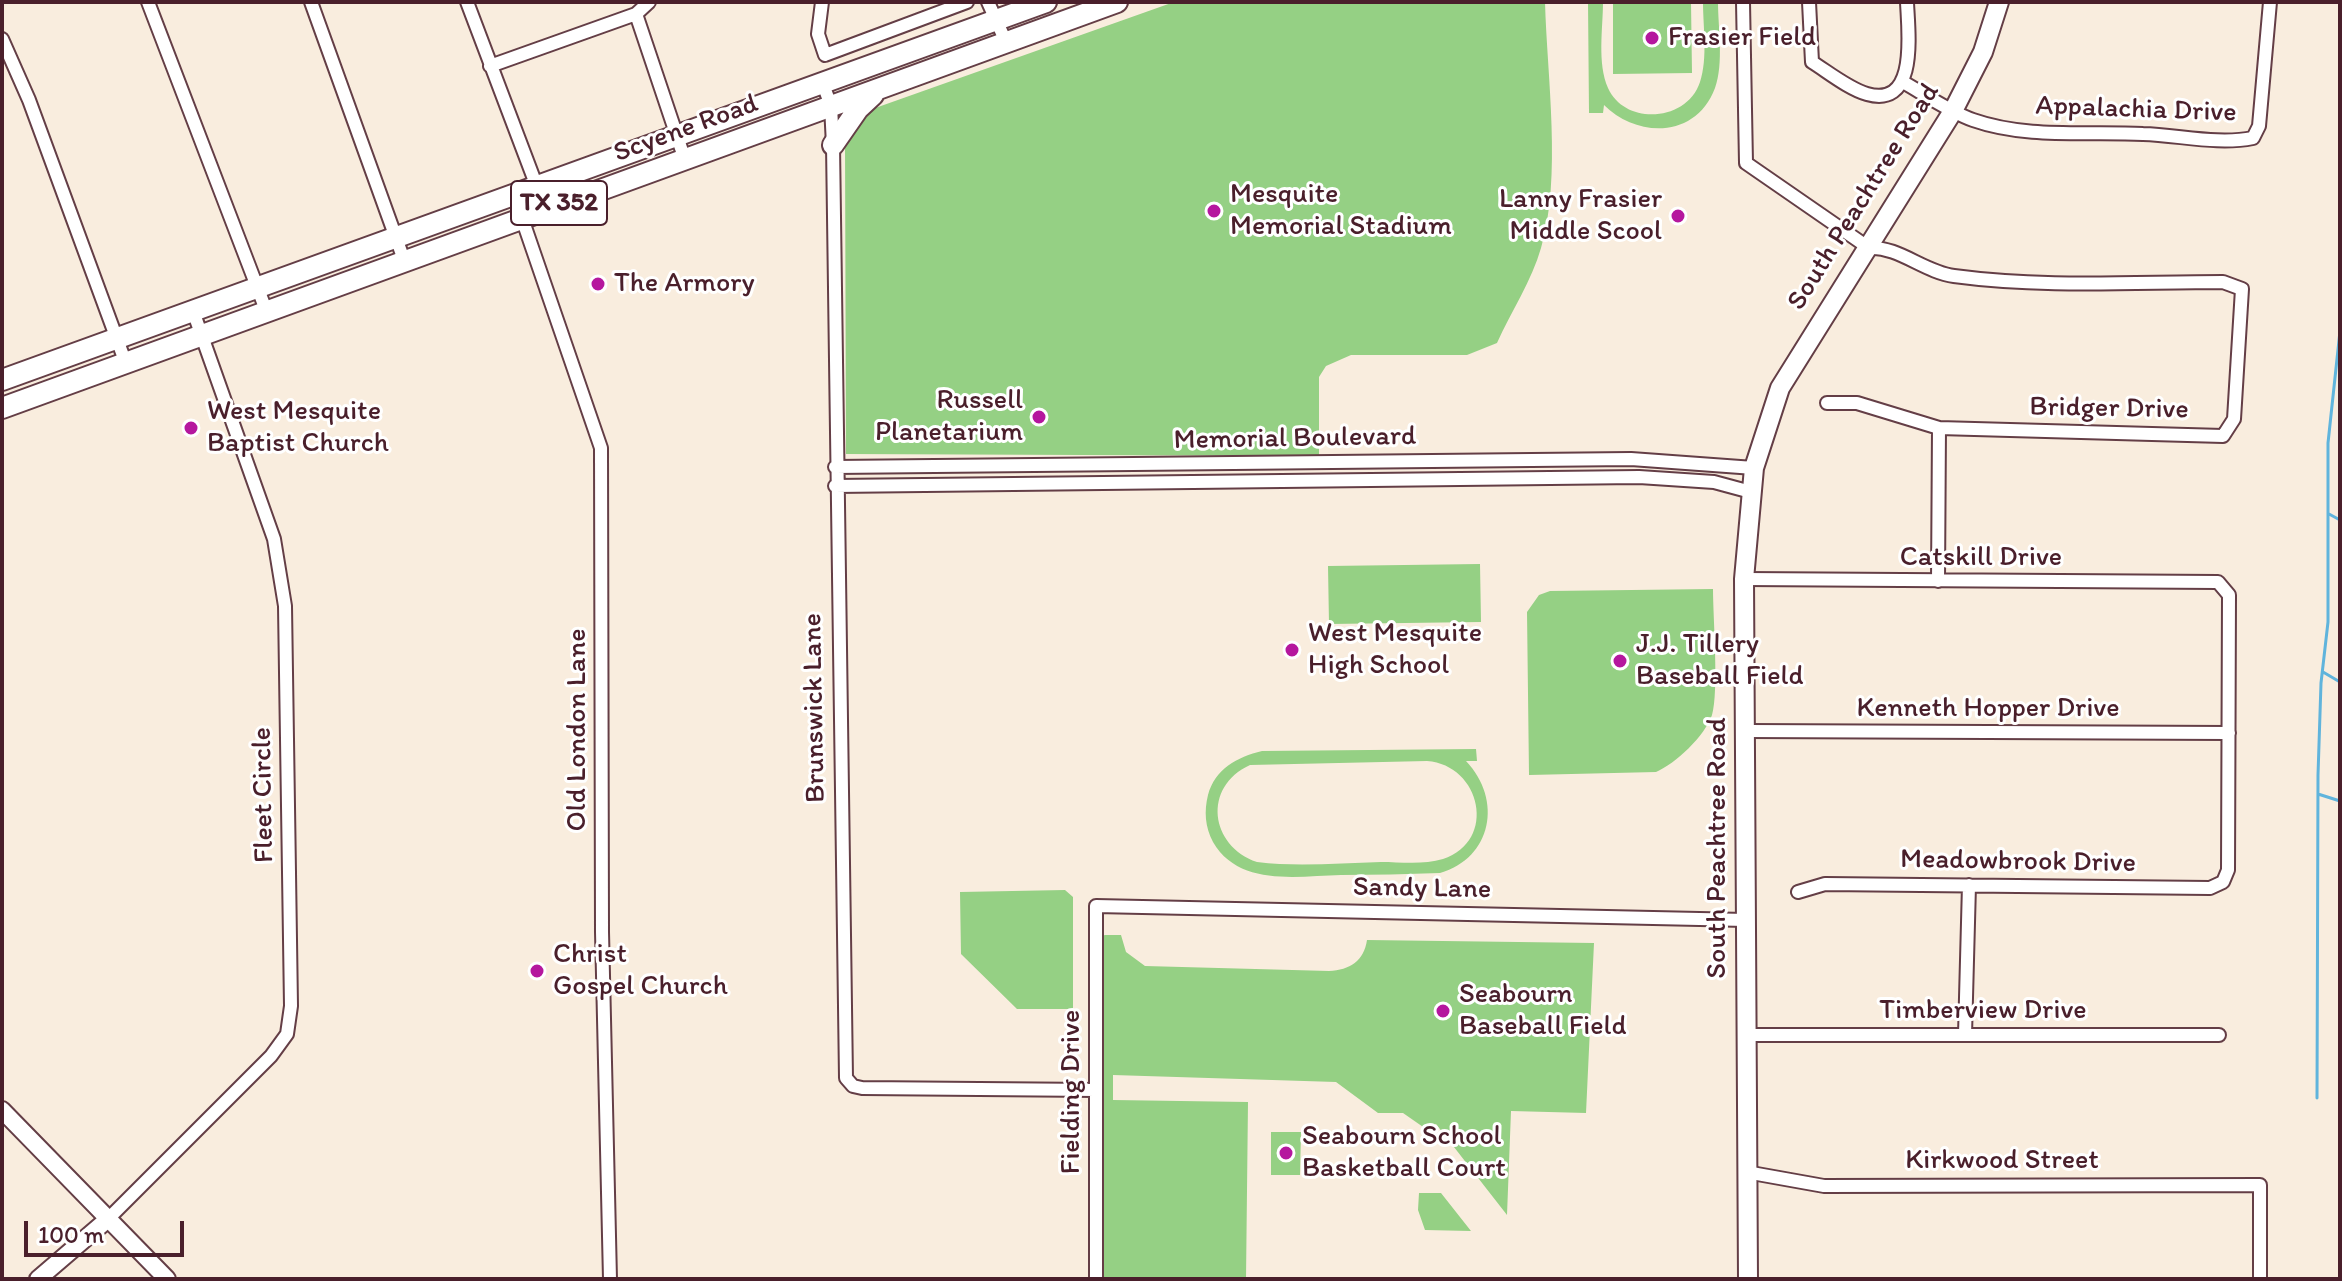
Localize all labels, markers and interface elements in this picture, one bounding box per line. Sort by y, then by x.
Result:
place label: Frasier Field [1668,21,1816,55]
marker: Frasier Field [1643,29,1661,47]
street label: South Peachtree Road [1781,77,1947,317]
street label: Scyene Road [609,87,763,171]
street label: Appalachia Drive [2035,90,2237,130]
place label: Mesquite Memorial Stadium [1230,178,1452,244]
road number: TX 352 [511,181,607,225]
place label: Lanny Frasier Middle Scool [1499,183,1662,249]
marker: Mesquite Memorial Stadium [1205,202,1223,220]
marker: Lanny Frasier Middle Scool [1669,207,1687,225]
place label: The Armory [614,267,755,301]
marker: The Armory [589,275,607,293]
place label: Russell Planetarium [875,384,1023,450]
street label: Bridger Drive [2029,391,2189,427]
place label: West Mesquite Baptist Church [207,395,389,461]
marker: Russell Planetarium [1030,408,1048,426]
marker: West Mesquite Baptist Church [182,419,200,437]
street label: Memorial Boulevard [1173,420,1417,458]
street label: Catskill Drive [1900,541,2062,575]
street label: Brunswick Lane [797,613,833,803]
place label: West Mesquite High School [1308,617,1482,683]
street label: Old London Lane [561,628,595,832]
place label: J.J. Tillery Baseball Field [1636,628,1803,694]
marker: West Mesquite High School [1283,641,1301,659]
marker: J.J. Tillery Baseball Field [1611,652,1629,670]
street label: Kenneth Hopper Drive [1856,692,2120,726]
street label: South Peachtree Road [1701,717,1735,979]
street label: Fleet Circle [246,727,282,863]
street label: Meadowbrook Drive [1900,843,2136,881]
street label: Sandy Lane [1352,871,1492,907]
place label: Christ Gospel Church [553,938,728,1004]
marker: Christ Gospel Church [528,962,546,980]
place label: Seabourn Baseball Field [1459,978,1626,1044]
street label: Timberview Drive [1879,994,2087,1028]
marker: Seabourn Baseball Field [1434,1002,1452,1020]
street label: Fielding Drive [1055,1010,1089,1174]
place label: Seabourn School Basketball Court [1302,1120,1506,1186]
marker: Seabourn School Basketball Court [1277,1144,1295,1162]
street label: Kirkwood Street [1905,1144,2099,1178]
scale bar [28,1205,188,1255]
text: 100 m [38,1220,104,1249]

